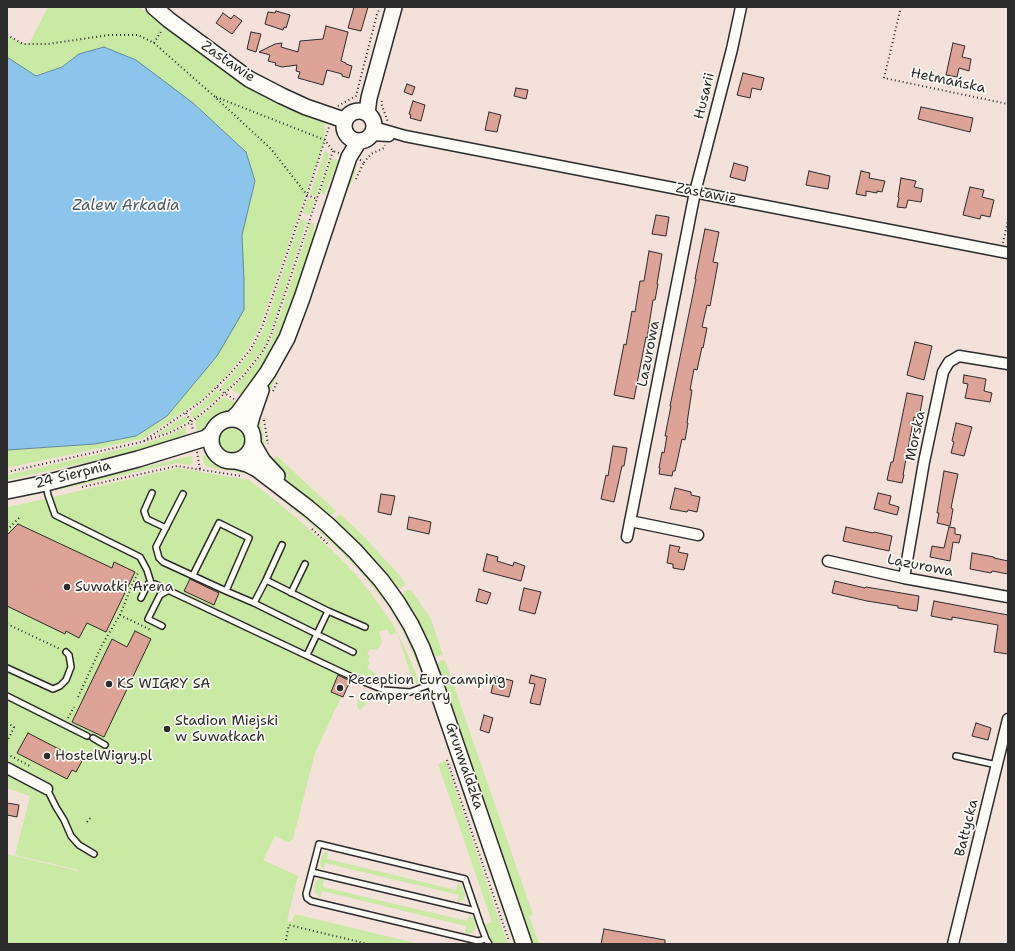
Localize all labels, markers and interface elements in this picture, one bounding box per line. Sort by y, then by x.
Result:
street label: Zastawie [198,38,258,86]
street label: Hetmańska [909,65,987,97]
street label: Husarii [691,71,719,121]
street label: Zastawie [674,180,738,208]
water label: Zalew Arkadia [72,197,180,215]
street label: Lazurowa [634,319,664,389]
street label: Morska [903,409,929,463]
street label: 24 Sierpnia [33,457,113,493]
street label: Lazurowa [885,551,955,581]
place label: Suwałki Arena [75,579,173,595]
marker: Suwałki Arena [62,582,72,592]
place label: Reception Eurocamping - camper entry [348,672,506,704]
place label: KS WIGRY SA [117,676,210,692]
marker: KS WIGRY SA [104,679,114,689]
marker: Reception Eurocamping - camper entry [335,683,345,693]
place label: Stadion Miejski w Suwałkach [175,713,278,746]
street label: Grunwaldzka [441,720,487,812]
marker: Stadion Miejski w Suwałkach [162,724,172,734]
place label: HostelWigry.pl [55,748,152,764]
marker: HostelWigry.pl [42,751,52,761]
street label: Bałtycka [952,798,982,858]

